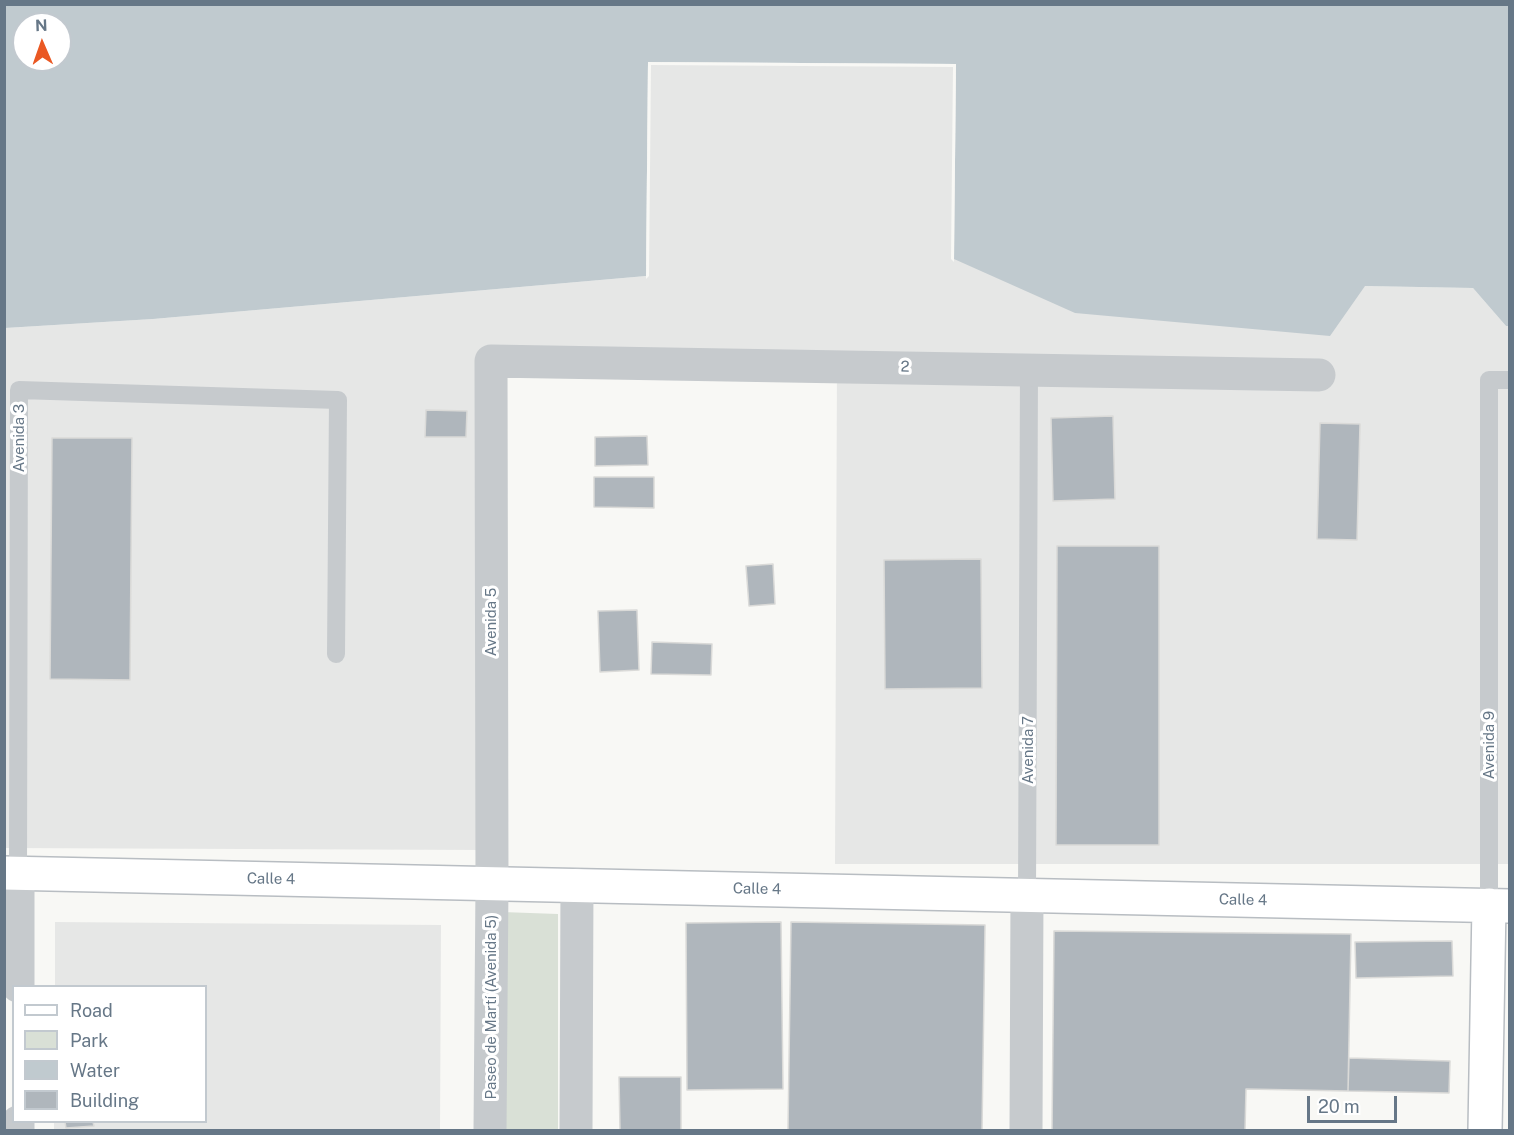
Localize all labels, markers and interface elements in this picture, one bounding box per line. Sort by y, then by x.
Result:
north arrow [12,12,72,72]
text: N [35,16,48,35]
street label: 2 [900,358,910,376]
street label: Avenida 3 [10,404,28,472]
street label: Avenida 5 [482,588,500,656]
street label: Avenida 9 [1480,711,1498,779]
street label: Avenida 7 [1019,716,1037,784]
street label: Calle 4 [247,870,295,888]
street label: Calle 4 [733,880,781,898]
street label: Calle 4 [1219,891,1267,909]
street label: Paseo de Martí (Avenida 5) [482,915,500,1099]
legend [12,985,207,1123]
text: Road [70,1000,113,1021]
text: Park [70,1030,108,1051]
text: Water [70,1060,120,1081]
scale bar [1310,1084,1400,1122]
text: Building [70,1090,139,1111]
text: 20 m [1318,1096,1360,1117]

